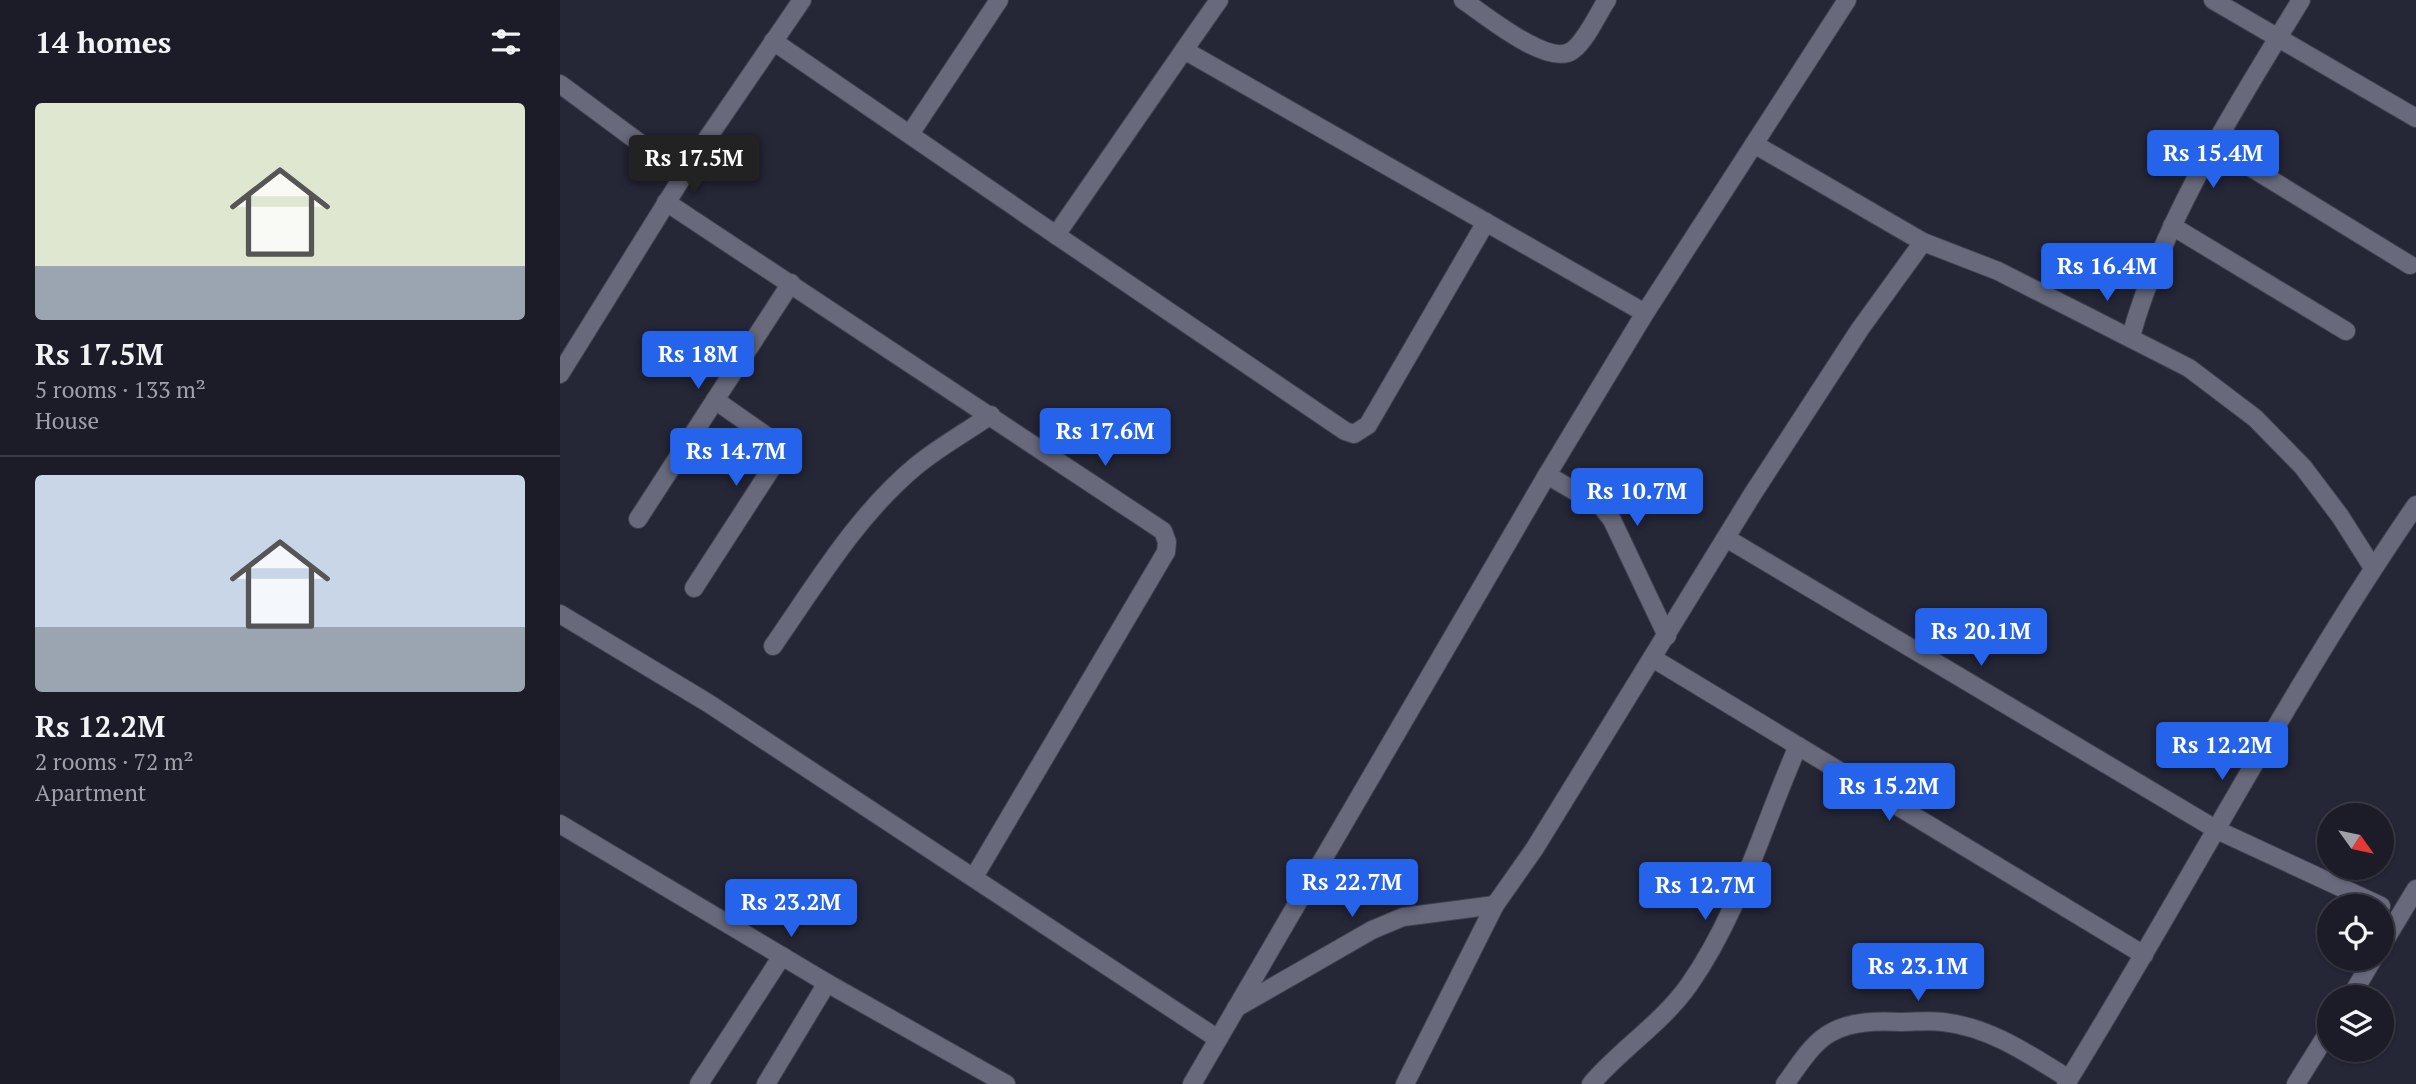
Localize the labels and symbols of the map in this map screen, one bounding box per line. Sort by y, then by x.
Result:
pin: Rs 15.4M [2141,130,2285,190]
pin: Rs 17.5M [622,136,766,195]
pin: Rs 16.4M [2035,244,2179,303]
pin: Rs 18M [641,332,755,391]
pin: Rs 17.6M [1033,408,1177,468]
pin: Rs 14.7M [664,428,808,488]
pin: Rs 10.7M [1565,468,1709,528]
pin: Rs 20.1M [1909,608,2053,668]
pin: Rs 12.2M [2150,722,2294,782]
pin: Rs 15.2M [1817,764,1961,823]
north arrow [2317,803,2394,880]
pin: Rs 22.7M [1280,860,1424,919]
pin: Rs 12.7M [1633,862,1777,922]
pin: Rs 23.2M [719,880,863,939]
pin: Rs 23.1M [1846,944,1990,1003]

